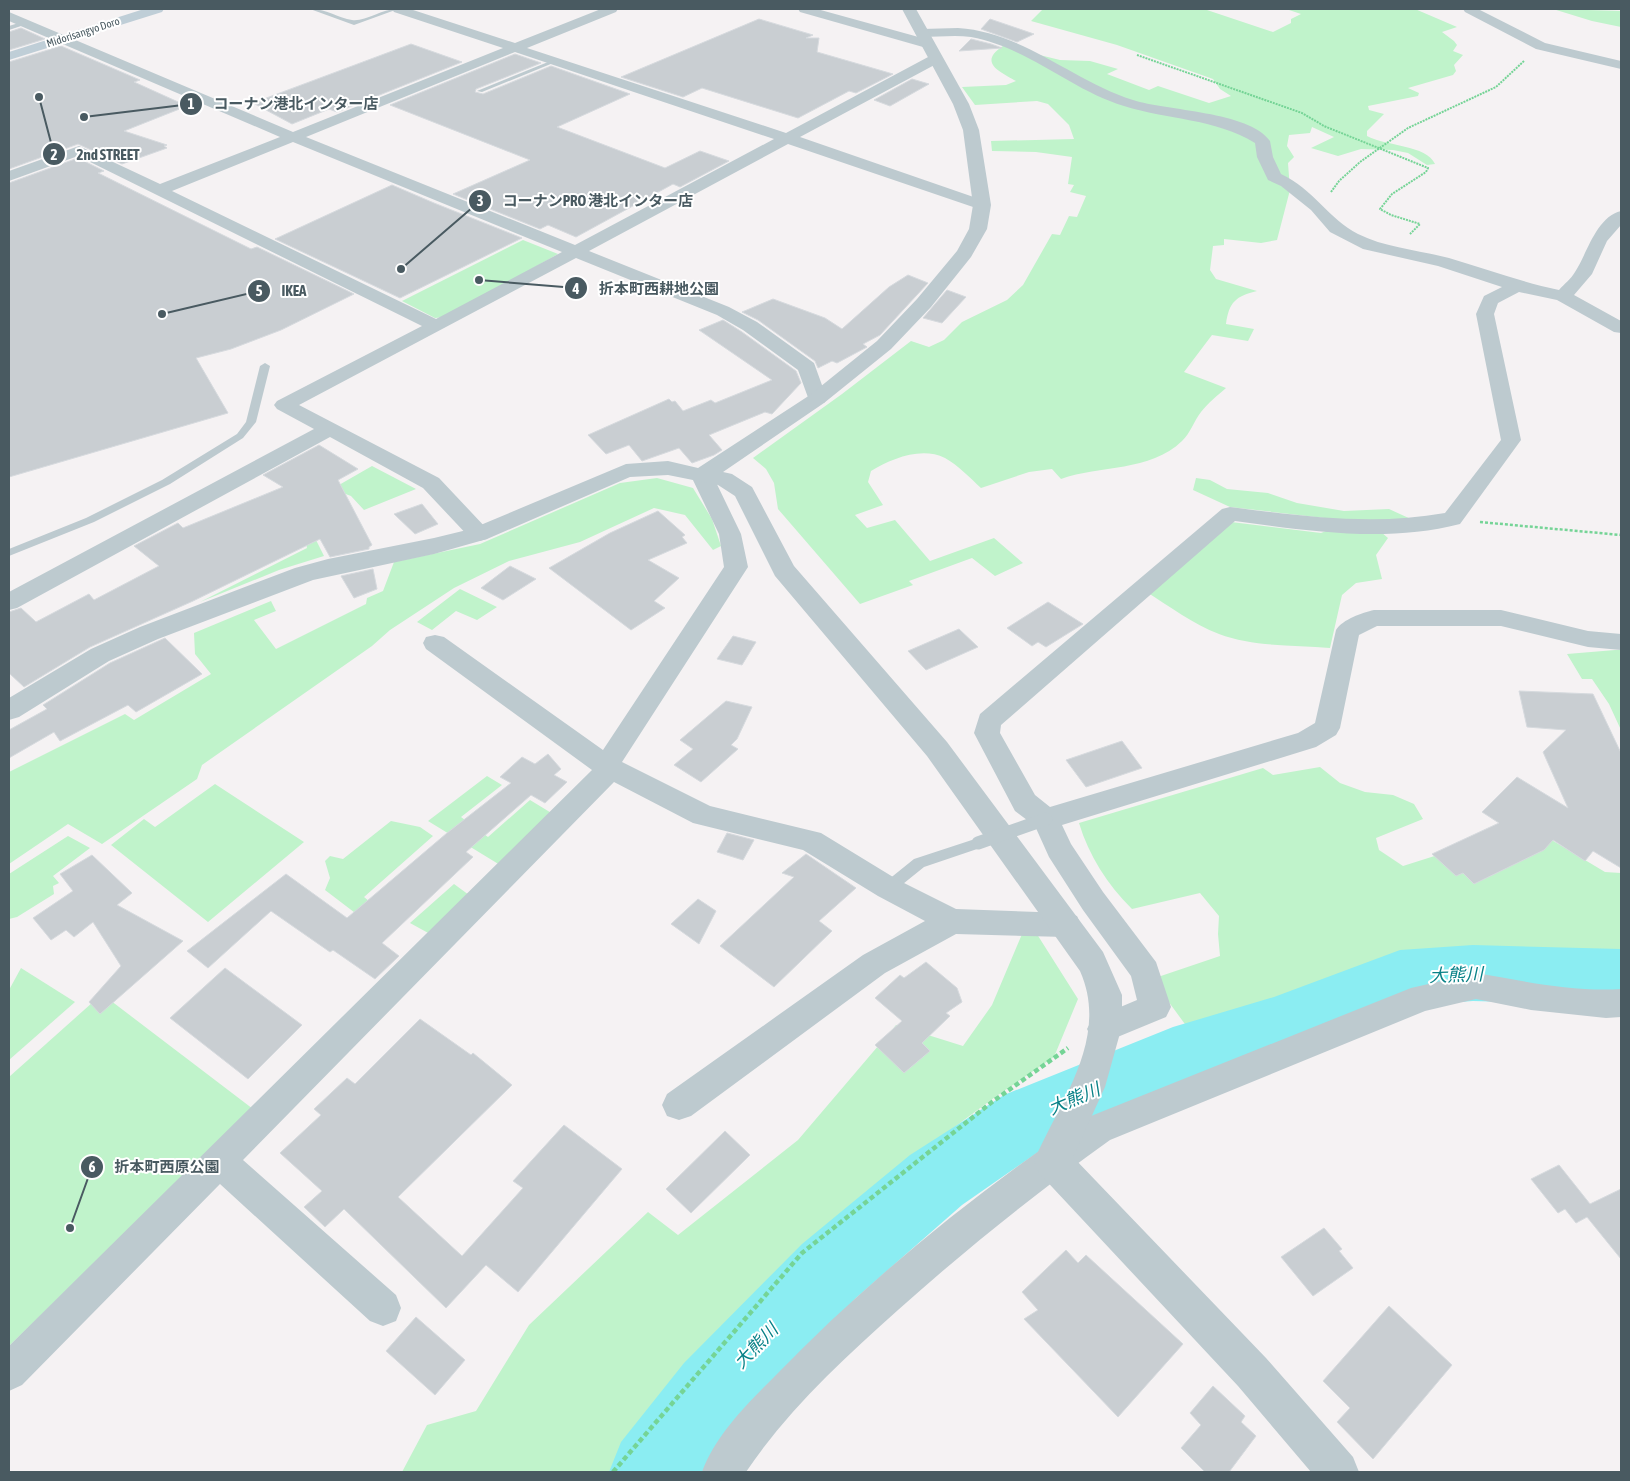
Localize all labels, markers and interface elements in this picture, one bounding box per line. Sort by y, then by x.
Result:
street label: Midorisangyo Doro [45,15,121,49]
callout: コーナン港北インター店 [178,89,388,119]
text: 1 [187,95,195,112]
text: コーナン港北インター店 [213,95,379,112]
callout: 2nd STREET [41,139,149,169]
text: 2 [50,146,58,163]
text: 2nd STREET [76,146,140,163]
callout: コーナンPRO 港北インター店 [468,186,704,216]
text: 3 [476,192,484,209]
text: コーナンPRO 港北インター店 [503,192,693,209]
callout: 折本町西耕地公園 [564,273,729,303]
callout: IKEA [247,276,317,306]
text: 4 [571,280,580,297]
text: 折本町西耕地公園 [599,280,719,297]
text: 5 [255,282,263,299]
text: IKEA [282,282,307,299]
water label: 大熊川 [1429,963,1485,986]
water label: 大熊川 [1045,1078,1105,1119]
callout: 折本町西原公園 [79,1152,229,1182]
text: 6 [88,1158,96,1175]
text: 折本町西原公園 [114,1158,220,1175]
water label: 大熊川 [729,1317,783,1372]

